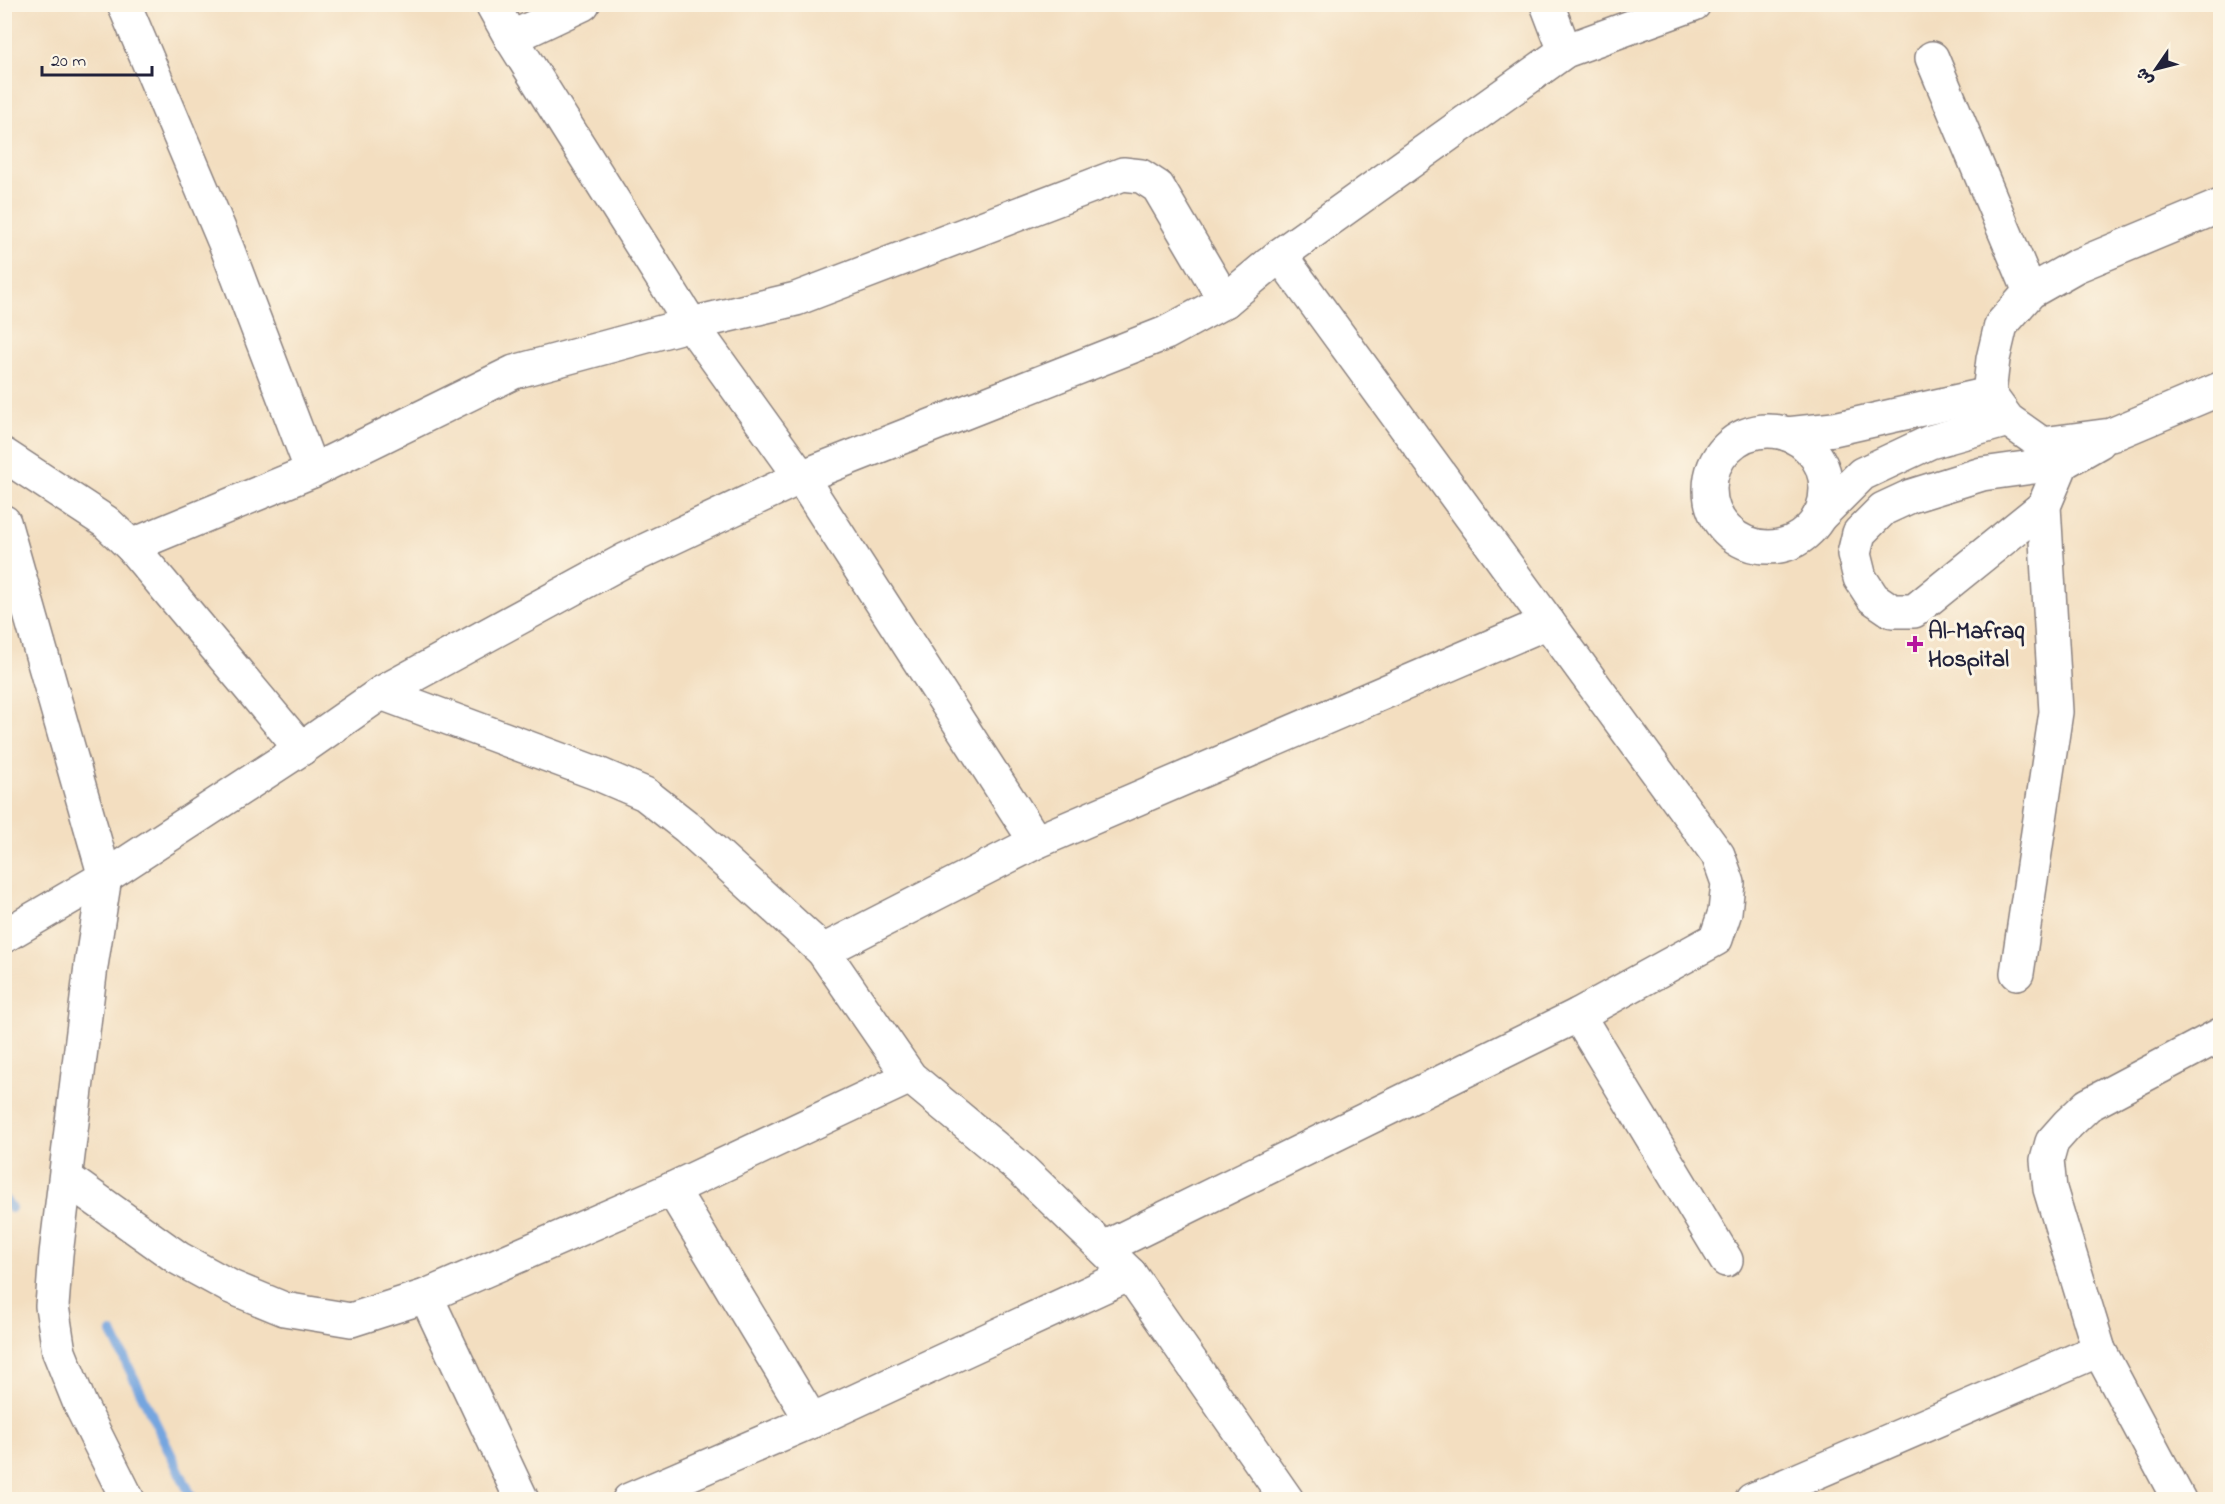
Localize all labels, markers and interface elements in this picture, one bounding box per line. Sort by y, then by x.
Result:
scale bar [42,39,152,77]
north arrow [2126,39,2186,99]
text: 20 m [51,49,86,75]
text: ش [2130,62,2160,91]
place label: Al-Mafraq Hospital [1928,615,2024,678]
marker: Al-Mafraq Hospital [1906,635,1924,653]

